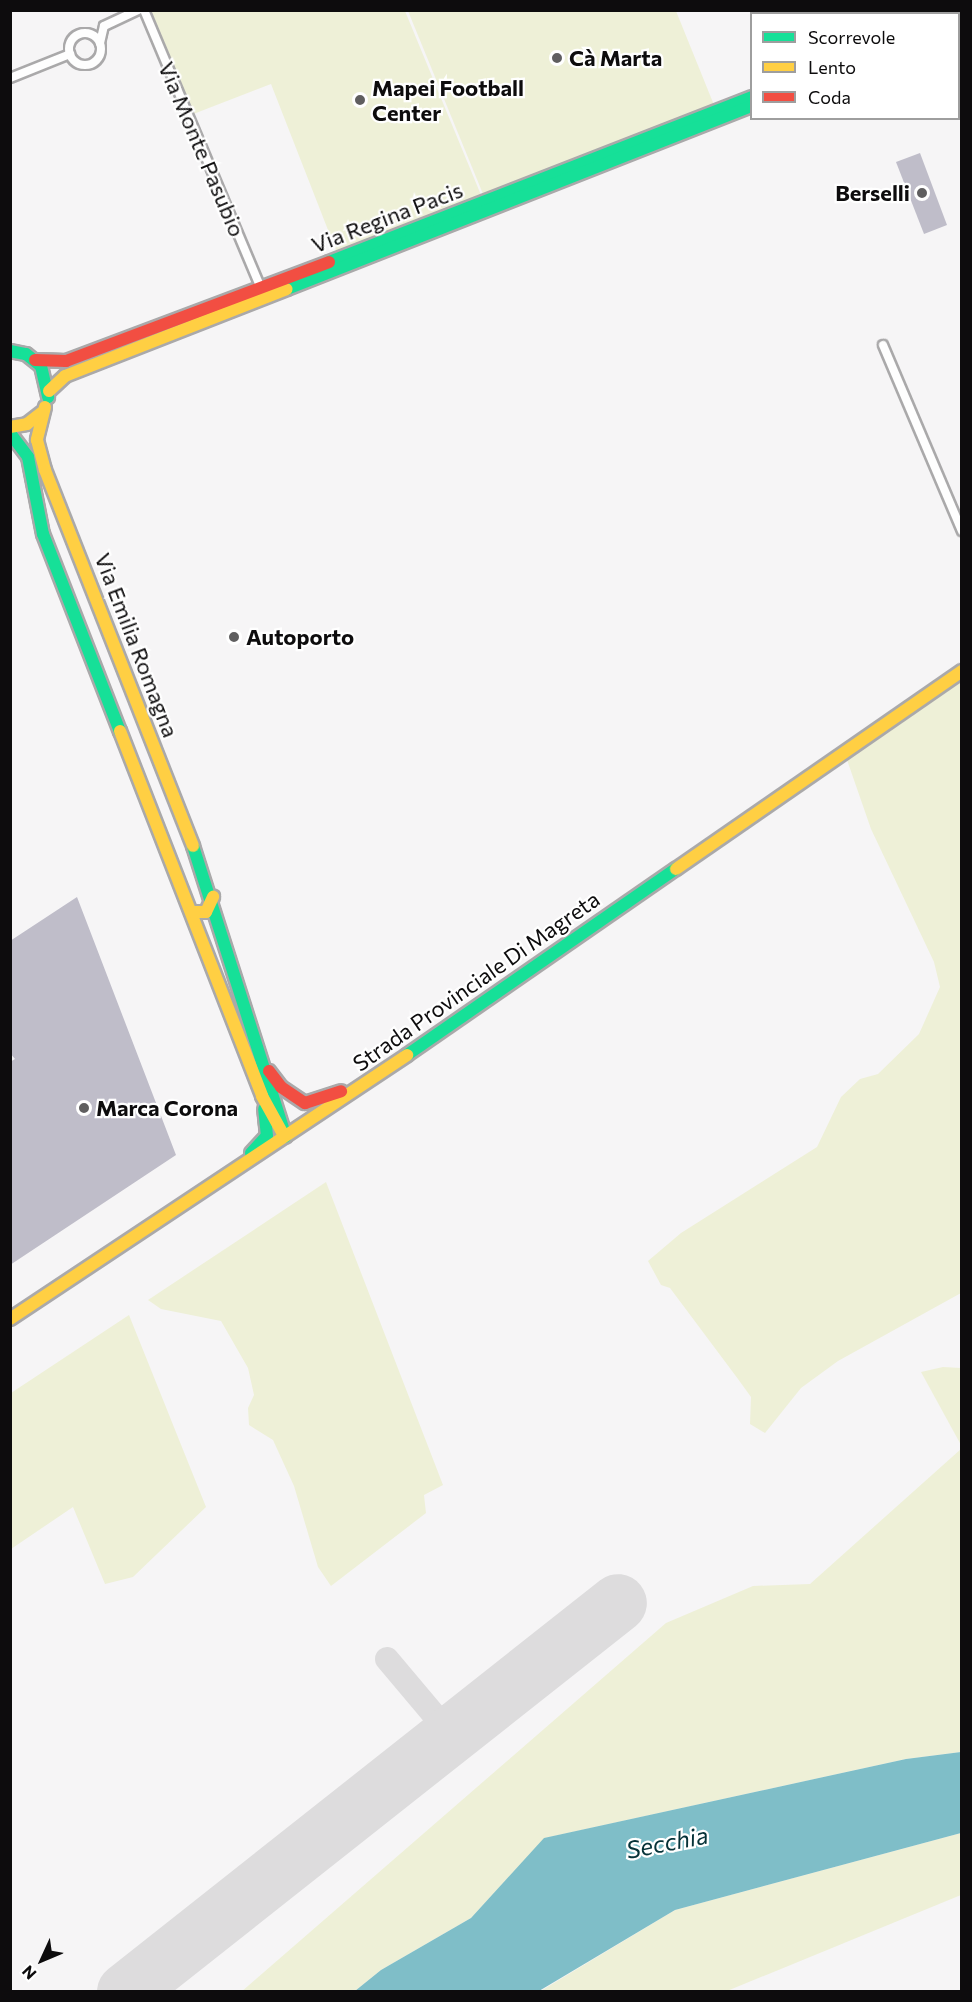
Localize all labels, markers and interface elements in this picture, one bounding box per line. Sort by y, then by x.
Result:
legend [750,12,960,120]
text: Scorrevole [808,26,895,48]
place label: Cà Marta [569,45,662,71]
marker: Cà Marta [550,51,564,65]
text: Lento [808,56,856,78]
street label: Via Monte Pasubio [153,58,251,240]
place label: Mapei Football Center [372,74,524,125]
text: Coda [808,86,851,108]
marker: Mapei Football Center [353,93,367,107]
street label: Via Regina Pacis [308,176,466,258]
place label: Berselli [835,180,910,206]
marker: Berselli [915,186,929,200]
street label: Via Emilia Romagna [90,549,184,741]
place label: Autoporto [246,624,354,650]
marker: Autoporto [227,630,241,644]
street label: Strada Provinciale Di Magreta [348,886,604,1076]
place label: Marca Corona [96,1095,238,1121]
marker: Marca Corona [77,1101,91,1115]
water label: Secchia [624,1820,710,1864]
north arrow [12,1930,72,1990]
text: N [18,1962,40,1984]

